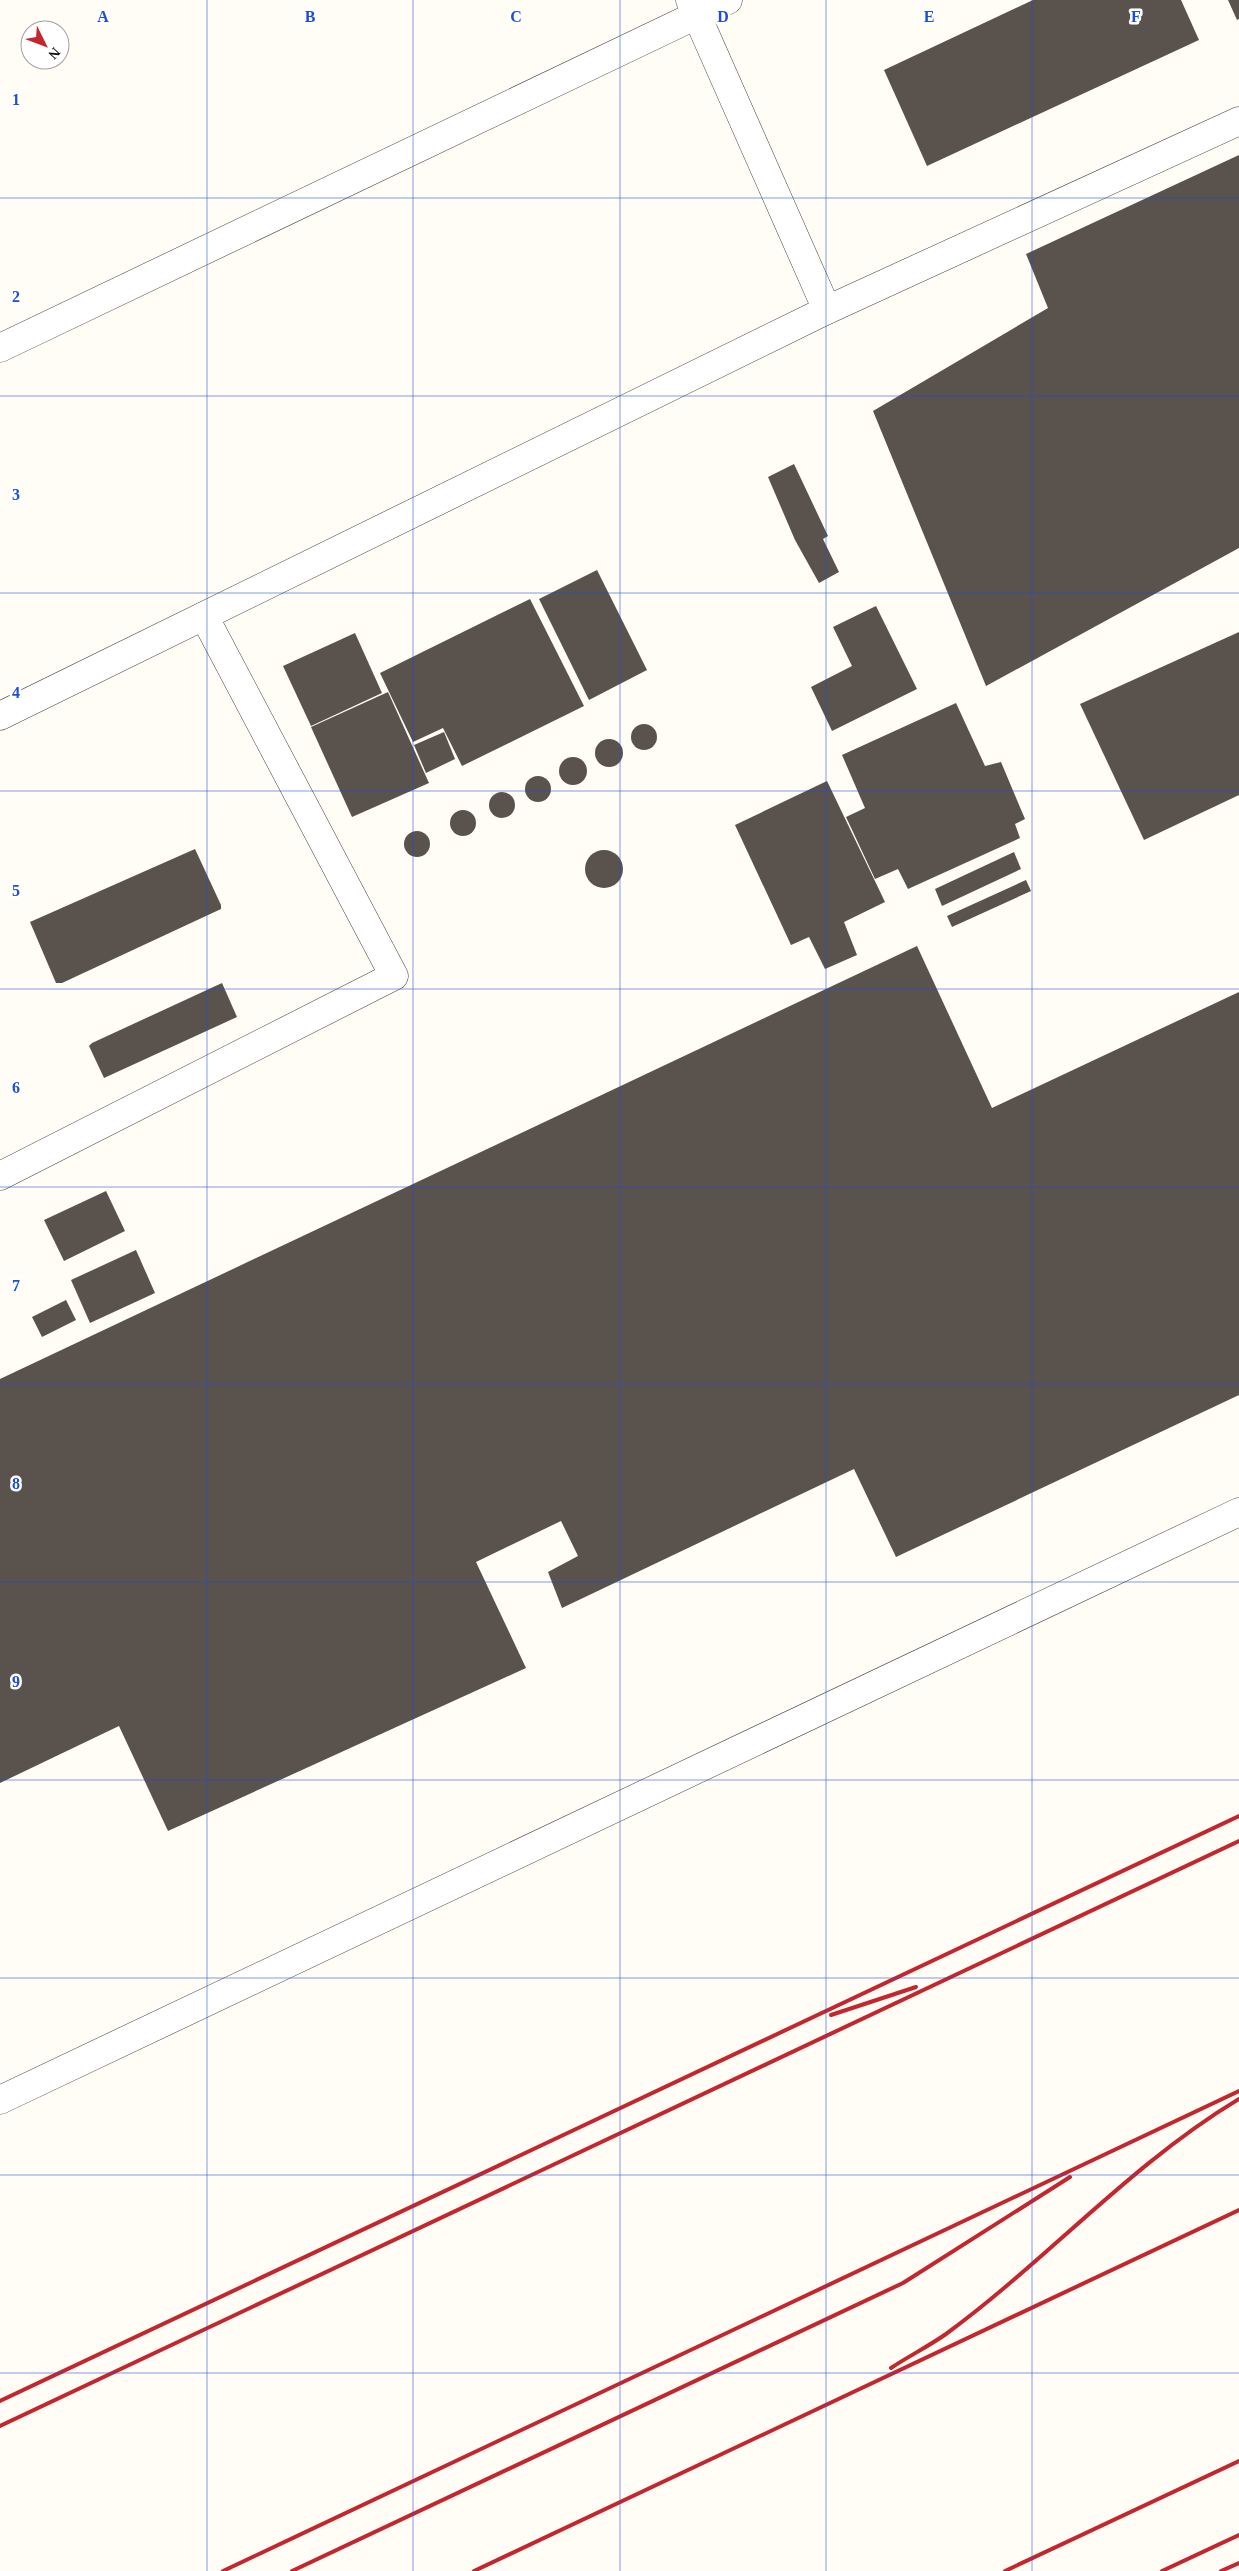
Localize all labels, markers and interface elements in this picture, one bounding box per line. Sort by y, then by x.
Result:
text: A [97,8,109,25]
text: B [305,8,316,25]
text: C [510,8,522,25]
text: D [717,8,729,25]
text: E [924,8,934,25]
text: F [1131,8,1141,25]
north arrow [20,20,70,70]
text: N [45,45,63,62]
text: 1 [12,91,20,108]
text: 2 [12,288,20,305]
text: 3 [12,486,20,503]
text: 4 [12,684,20,701]
text: 5 [12,882,20,899]
text: 6 [12,1079,20,1096]
text: 7 [12,1277,20,1294]
text: 8 [12,1475,20,1492]
text: 9 [12,1673,20,1690]

